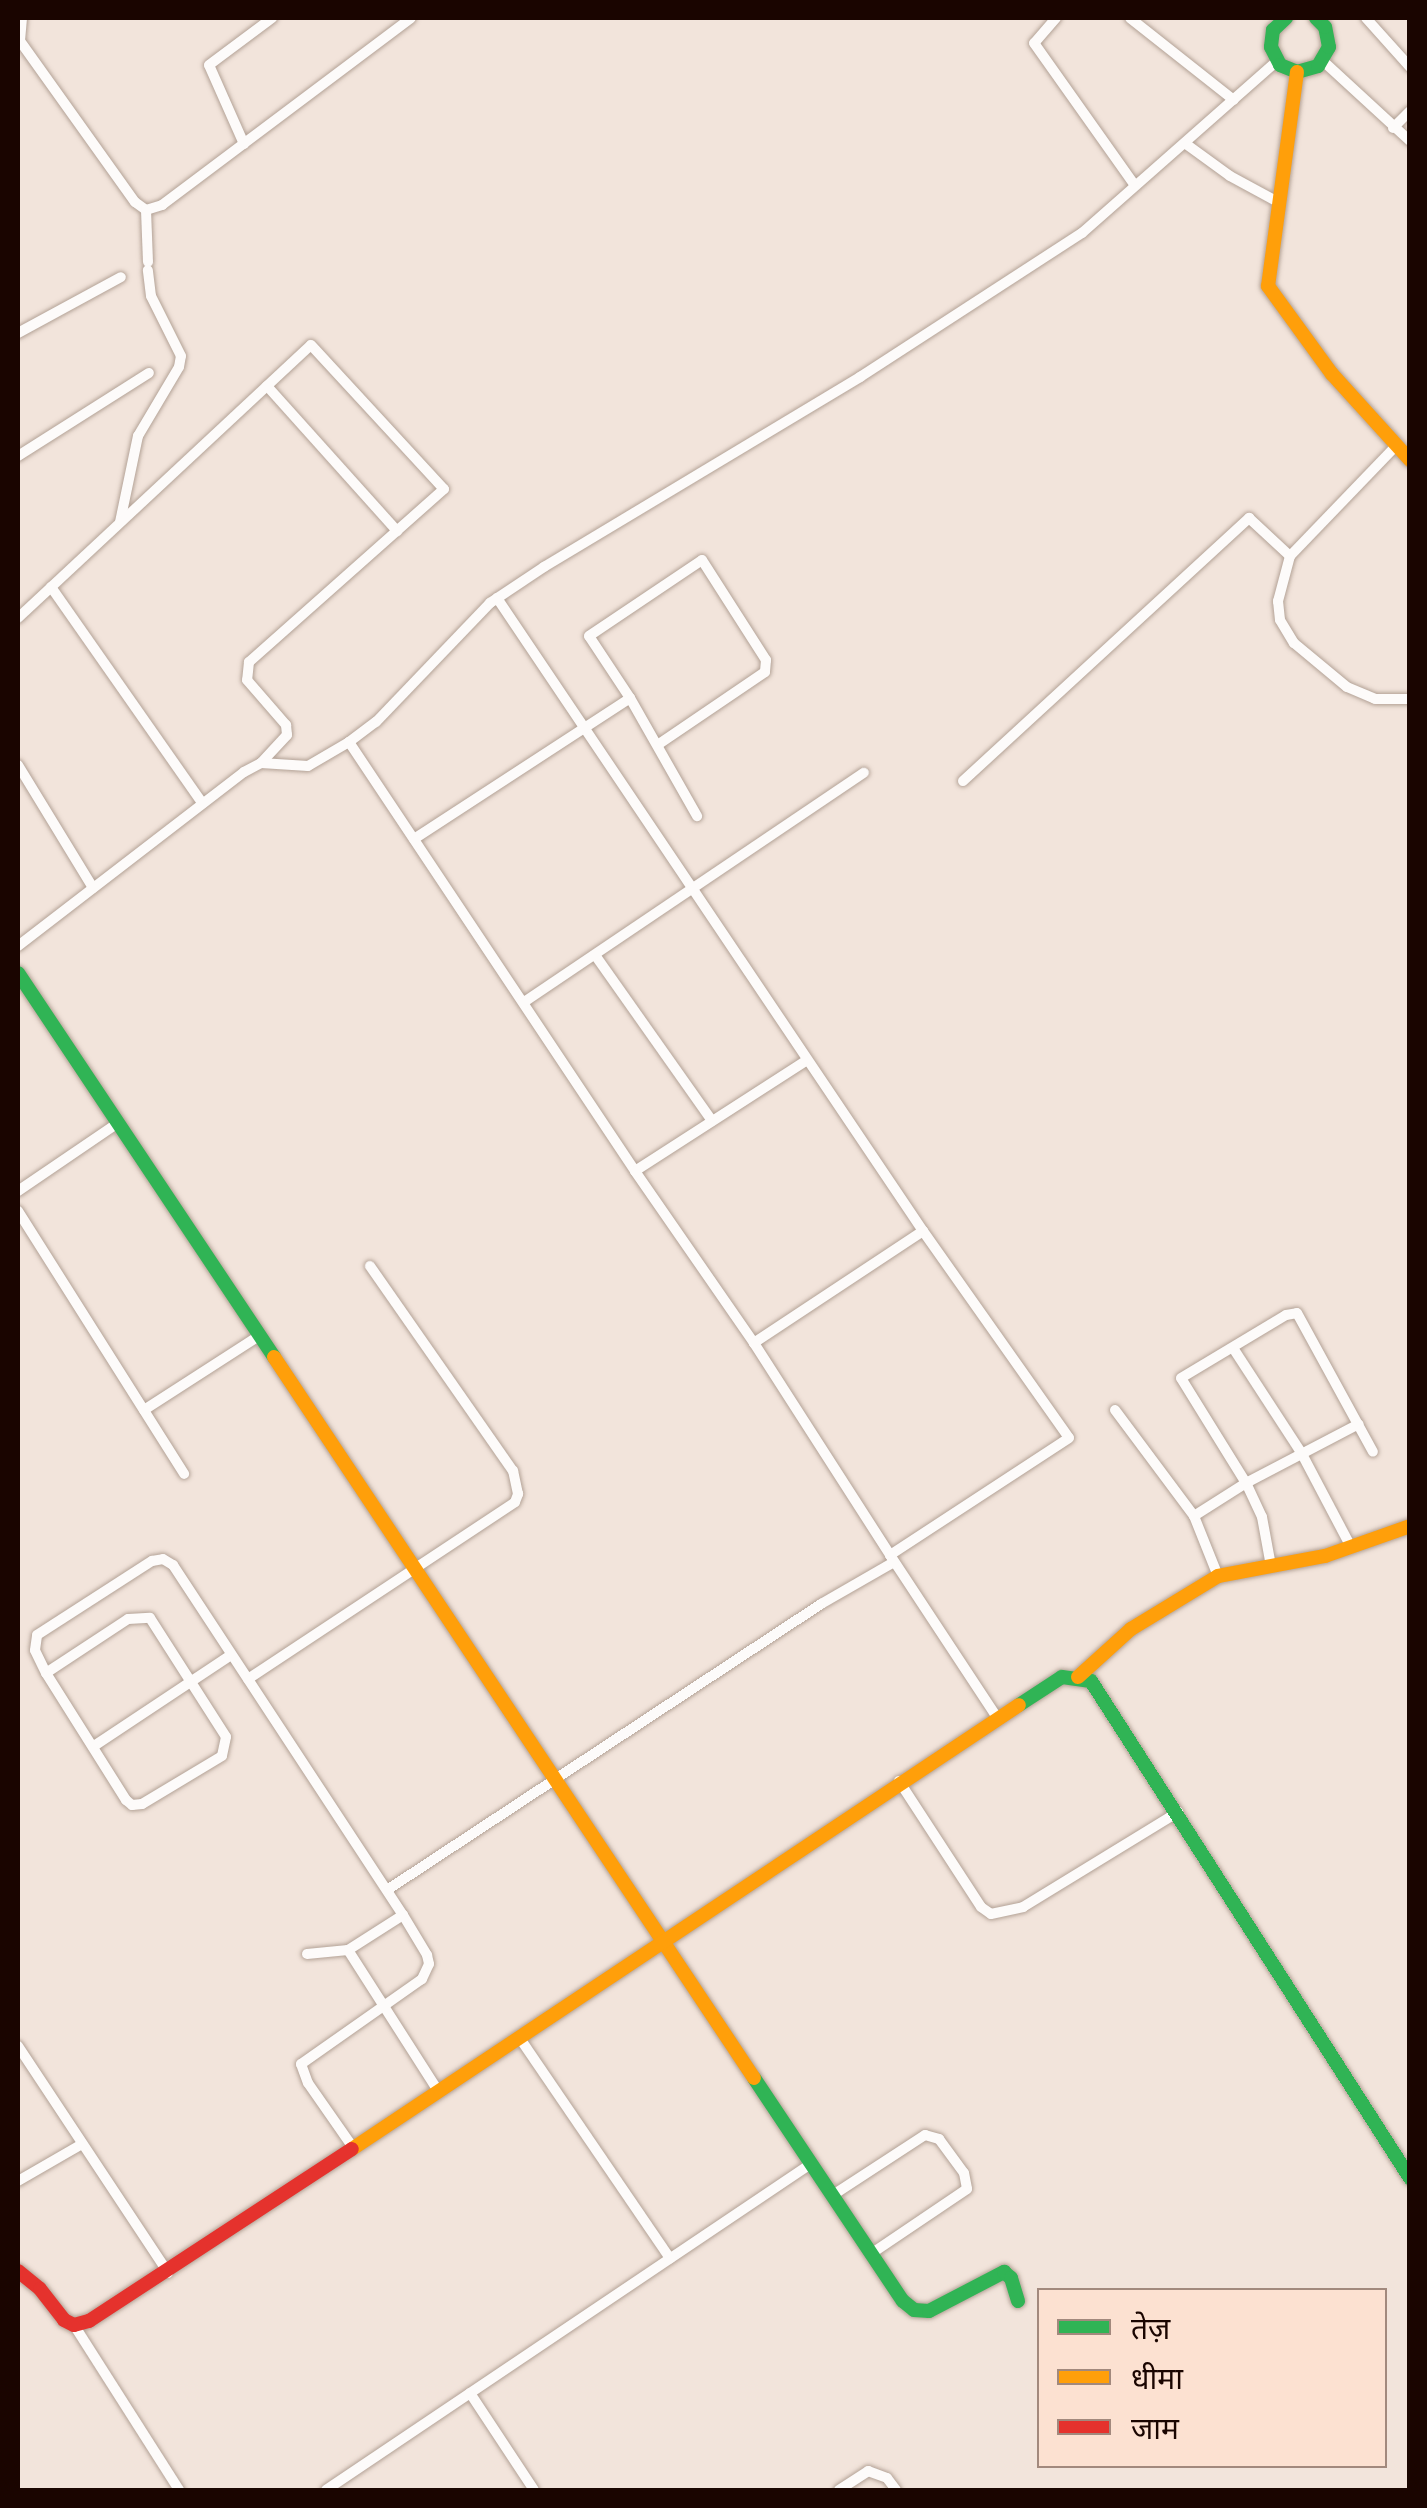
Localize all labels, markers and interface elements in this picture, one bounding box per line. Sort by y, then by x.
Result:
legend [1037,2288,1387,2468]
text: तेज़ [1131,2307,1170,2348]
text: धीमा [1131,2357,1183,2398]
text: जाम [1131,2407,1179,2448]

